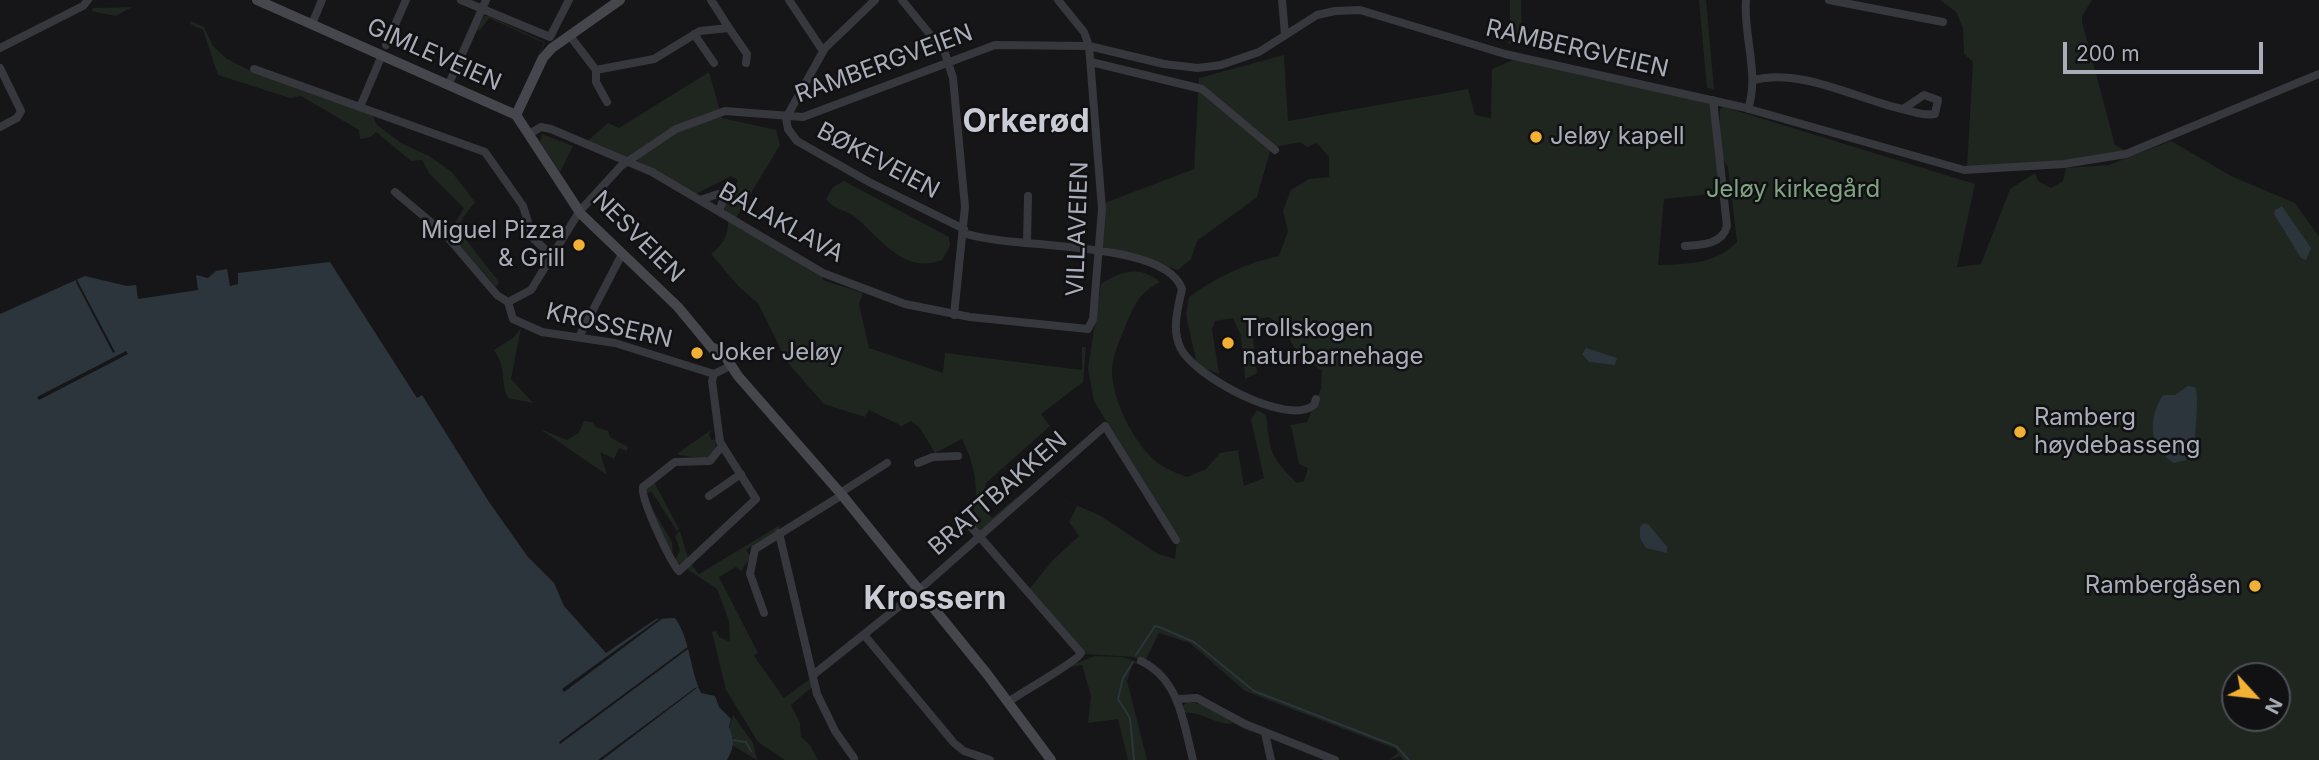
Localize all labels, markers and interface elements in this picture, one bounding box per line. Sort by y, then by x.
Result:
street label: GIMLEVEIEN [362,13,506,97]
street label: RAMBERGVEIEN [1483,14,1671,84]
street label: RAMBERGVEIEN [791,19,977,109]
scale bar [2067,28,2266,72]
text: 200 m [2076,41,2140,66]
district label: Orkerød [962,103,1090,141]
street label: BØKEVEIEN [812,117,944,205]
place label: Jeløy kapell [1550,123,1685,151]
marker: Jeløy kapell [1528,129,1544,145]
street label: VILLAVEIEN [1061,161,1095,297]
park label: Jeløy kirkegård [1706,176,1880,204]
street label: BALAKLAVA [713,177,849,269]
street label: NESVEIEN [586,185,690,289]
place label: Miguel Pizza & Grill [421,217,565,273]
marker: Miguel Pizza & Grill [571,237,587,253]
street label: KROSSERN [543,297,675,355]
place label: Trollskogen naturbarnehage [1242,315,1423,371]
marker: Trollskogen naturbarnehage [1220,335,1236,351]
place label: Joker Jeløy [711,339,842,367]
marker: Joker Jeløy [689,345,705,361]
place label: Ramberg høydebasseng [2034,404,2200,460]
marker: Ramberg høydebasseng [2012,424,2028,440]
street label: BRATTBAKKEN [923,426,1073,562]
place label: Rambergåsen [2085,572,2241,600]
marker: Rambergåsen [2247,578,2263,594]
district label: Krossern [864,580,1006,618]
north arrow [2221,662,2291,732]
text: N [2260,694,2287,718]

